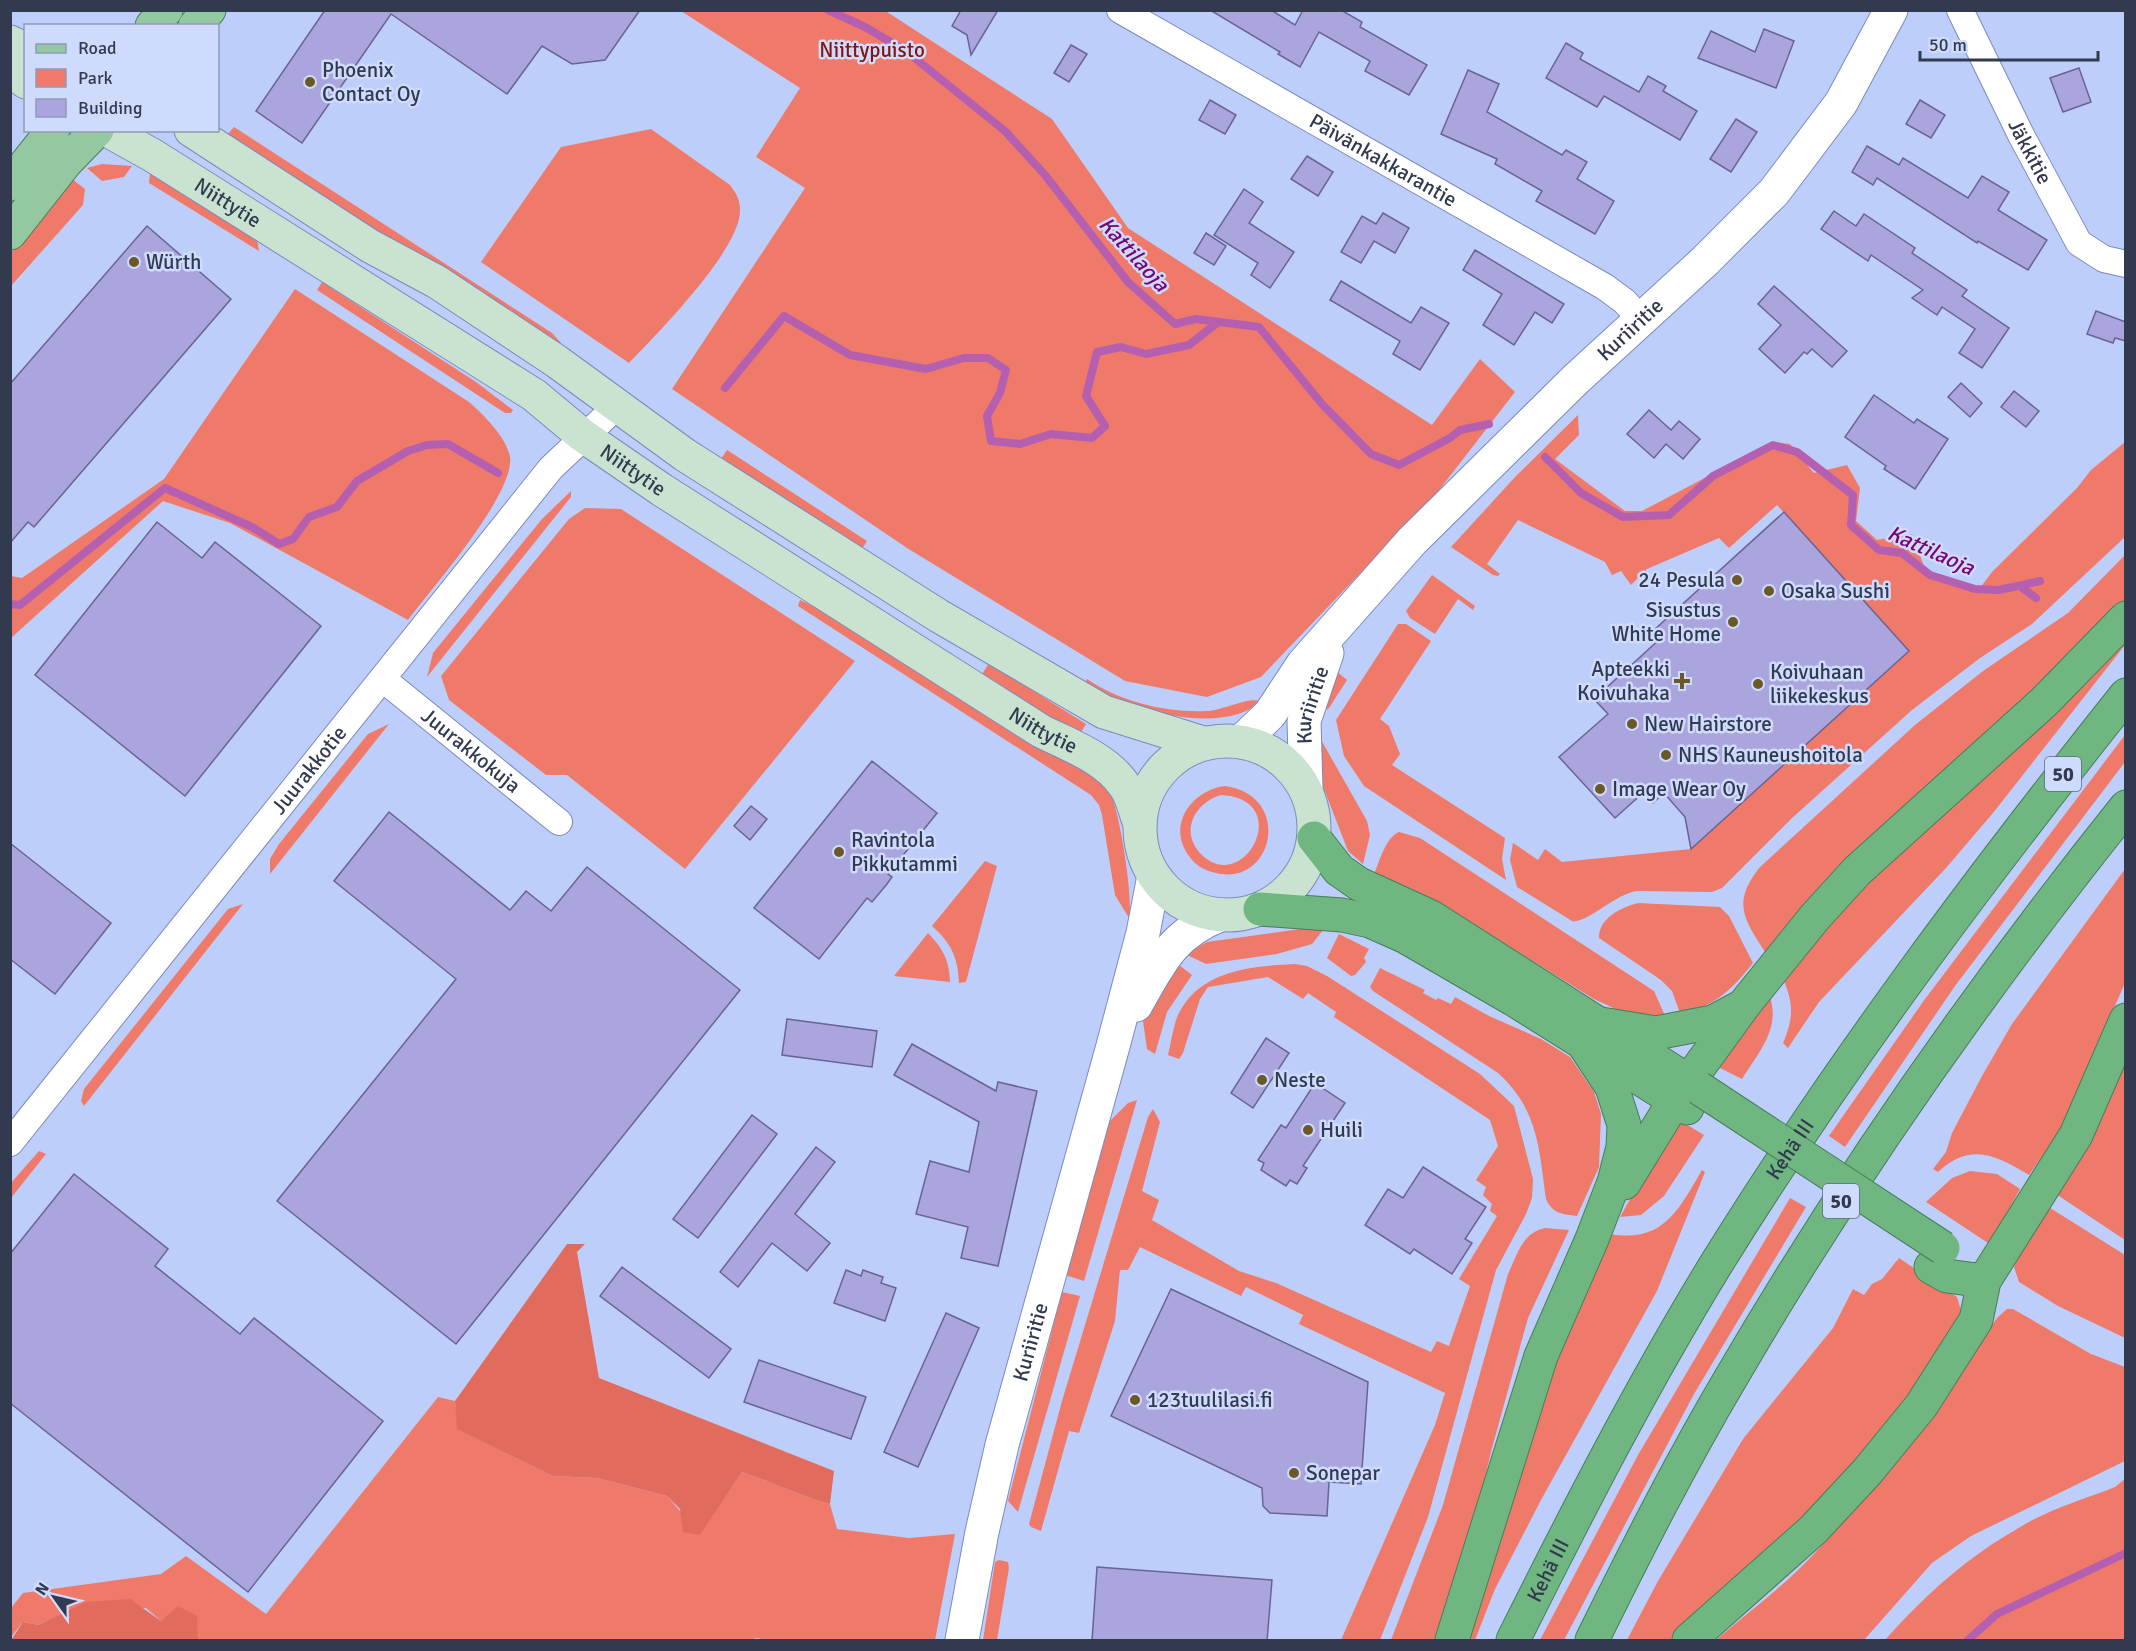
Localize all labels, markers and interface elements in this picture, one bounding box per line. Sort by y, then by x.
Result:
legend [24,24,219,132]
scale bar [1920,24,2098,62]
text: 50 m [1929,34,1967,56]
text: Road [78,37,117,59]
park label: Niittypuisto [819,37,925,63]
place label: Phoenix Contact Oy [322,57,421,107]
text: Park [78,67,113,89]
marker: Phoenix Contact Oy [303,75,317,89]
text: Building [78,97,142,119]
street label: Päivänkakkarantie [1305,108,1461,213]
street label: Jäkkitie [2002,115,2058,189]
street label: Niittytie [189,172,266,233]
water label: Kattilaoja [1093,211,1175,298]
place label: Würth [146,249,202,275]
marker: Würth [127,255,141,269]
street label: Kuriiritie [1592,293,1669,366]
street label: Niittytie [595,438,671,502]
water label: Kattilaoja [1884,519,1979,581]
place label: 24 Pesula [1638,567,1725,593]
marker: 24 Pesula [1730,573,1744,587]
place label: Osaka Sushi [1781,578,1890,604]
marker: Osaka Sushi [1762,584,1776,598]
place label: Sisustus White Home [1612,597,1721,647]
marker: Sisustus White Home [1726,615,1740,629]
place label: Apteekki Koivuhaka [1577,656,1670,706]
place label: Koivuhaan liikekeskus [1770,659,1869,709]
street label: Kuriiritie [1291,663,1335,745]
marker: Apteekki Koivuhaka [1675,674,1689,688]
marker: Koivuhaan liikekeskus [1751,677,1765,691]
street label: Niittytie [1004,701,1082,759]
street label: Juurakkokuja [416,703,526,799]
place label: New Hairstore [1644,711,1772,737]
marker: New Hairstore [1625,717,1639,731]
street label: Juurakkotie [266,721,352,819]
place label: NHS Kauneushoitola [1678,742,1863,768]
marker: NHS Kauneushoitola [1659,748,1673,762]
road number: 50 [2045,757,2081,791]
place label: Image Wear Oy [1612,776,1746,802]
marker: Image Wear Oy [1593,782,1607,796]
place label: Ravintola Pikkutammi [851,827,958,877]
marker: Ravintola Pikkutammi [832,845,846,859]
place label: Neste [1274,1067,1326,1093]
marker: Neste [1255,1073,1269,1087]
street label: Kehä III [1760,1114,1820,1185]
place label: Huili [1320,1117,1363,1143]
marker: Huili [1301,1123,1315,1137]
road number: 50 [1823,1184,1859,1218]
street label: Kuriiritie [1007,1300,1054,1384]
place label: 123tuulilasi.fi [1147,1387,1273,1413]
marker: 123tuulilasi.fi [1128,1393,1142,1407]
place label: Sonepar [1306,1460,1380,1486]
marker: Sonepar [1287,1466,1301,1480]
street label: Kehä III [1521,1534,1575,1607]
north arrow [24,1567,84,1627]
text: N [31,1579,54,1599]

